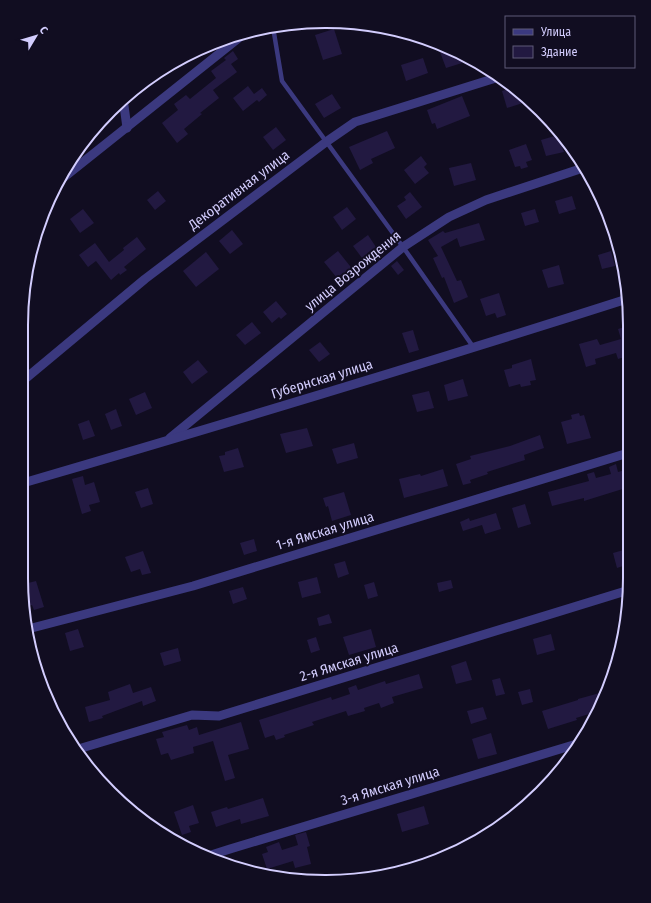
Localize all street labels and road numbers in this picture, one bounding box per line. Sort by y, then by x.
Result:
street label: Декоративная улица [184,146,293,234]
street label: улица Возрождения [302,227,404,315]
street label: Губернская улица [269,355,375,403]
street label: 1-я Ямская улица [274,508,376,554]
street label: 2-я Ямская улица [298,639,400,685]
street label: 3-я Ямская улица [339,763,441,809]

